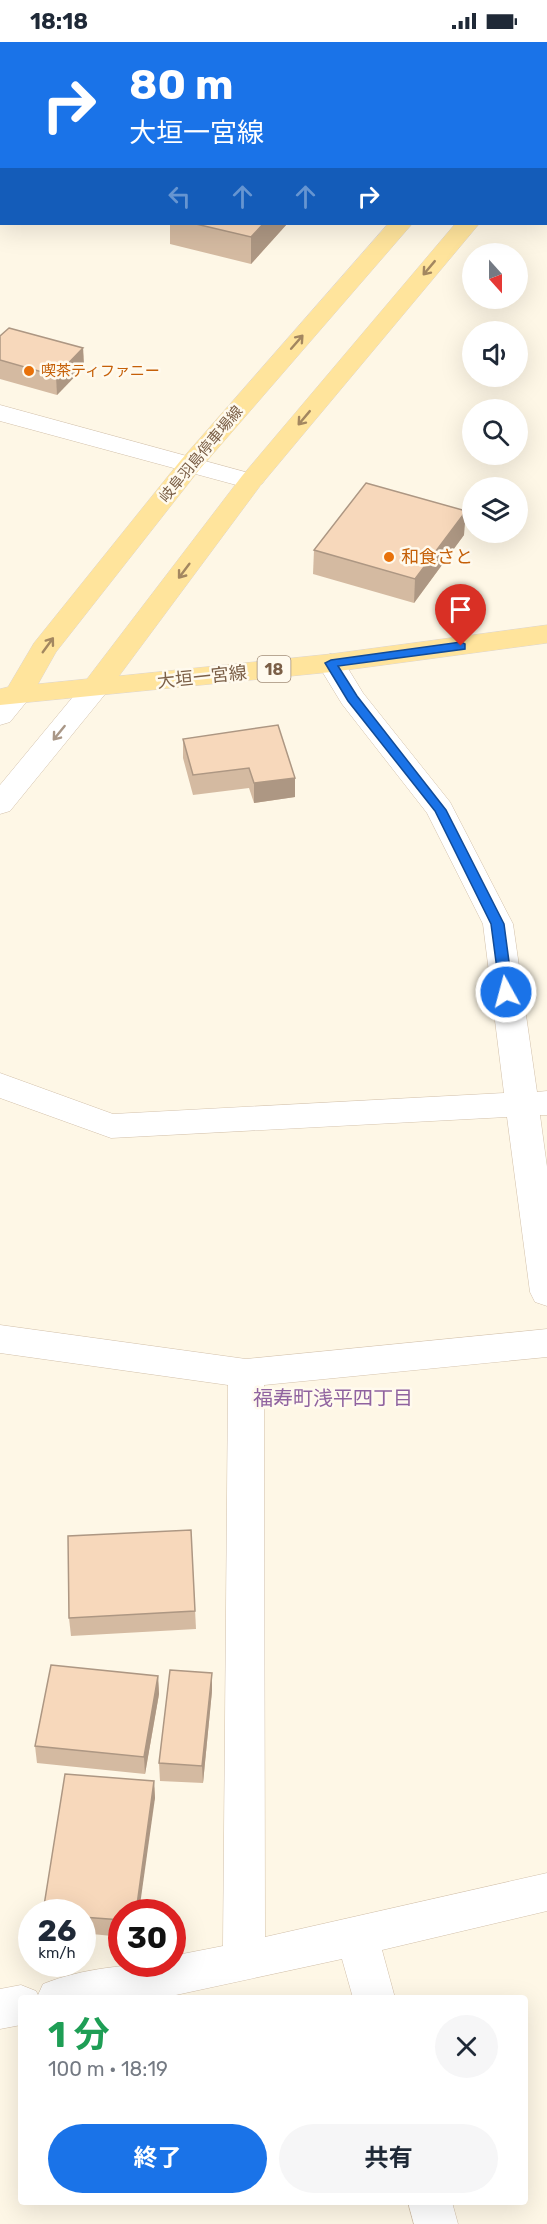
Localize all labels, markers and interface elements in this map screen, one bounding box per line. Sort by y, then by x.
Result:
text: 18:18 [30,8,88,35]
text: 80 m [129,60,233,110]
icon: right [30,66,108,144]
text: 大垣一宮線 [129,117,264,149]
icon: left [163,180,196,213]
icon: ahead [226,180,259,213]
icon: ahead [289,180,322,213]
icon: right [352,180,385,213]
north arrow [462,243,528,309]
map controls [462,243,528,543]
one-way arrow [423,260,436,276]
button: sound [462,321,528,387]
one-way arrow [290,335,304,350]
place label: 喫茶ティファニー [41,362,160,380]
marker: 喫茶ティファニー [22,364,36,378]
button: search [462,399,528,465]
street label: 岐阜羽島停車場線 [156,402,246,506]
one-way arrow [297,410,311,425]
button: layers [462,477,528,543]
place label: 和食さと [401,546,473,568]
marker: 和食さと [382,550,396,564]
one-way arrow [177,562,190,578]
pin [435,584,486,646]
icon: arrive [444,593,477,626]
one-way arrow [41,637,54,653]
road number: 18 [258,656,290,682]
street label: 大垣一宮線 [156,661,248,693]
one-way arrow [52,725,66,740]
position arrow [474,960,538,1024]
district label: 福寿町浅平四丁目 [253,1386,413,1410]
speed limit sign: 30 [108,1899,186,1977]
text: 26 [37,1913,77,1949]
text: km/h [38,1944,76,1962]
text: 1 分 [48,2013,110,2056]
button: close [435,2015,498,2078]
text: 100 m · 18:19 [48,2057,168,2081]
button: 終了 [48,2124,267,2193]
button: 共有 [279,2124,498,2193]

